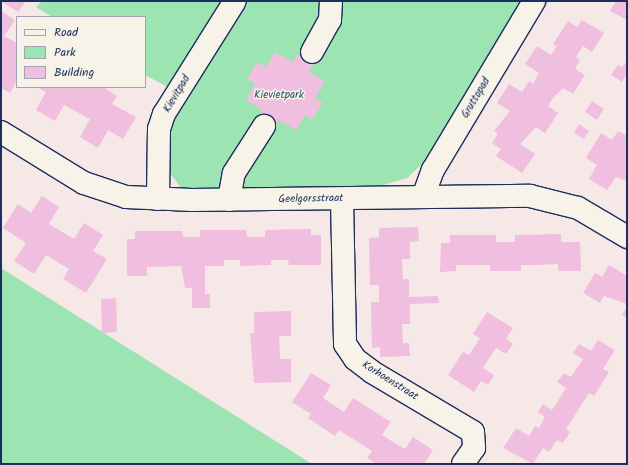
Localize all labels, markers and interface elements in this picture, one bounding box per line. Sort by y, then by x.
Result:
legend [16,16,146,88]
text: Road [54,23,78,42]
text: Park [54,43,76,62]
text: Building [54,63,94,82]
street label: Kievitpad [161,73,193,115]
street label: Gruttopad [459,75,493,121]
park label: Kievietpark [254,88,304,102]
street label: Geelgorsstraat [278,192,344,206]
street label: Korhoenstraat [359,358,421,404]

